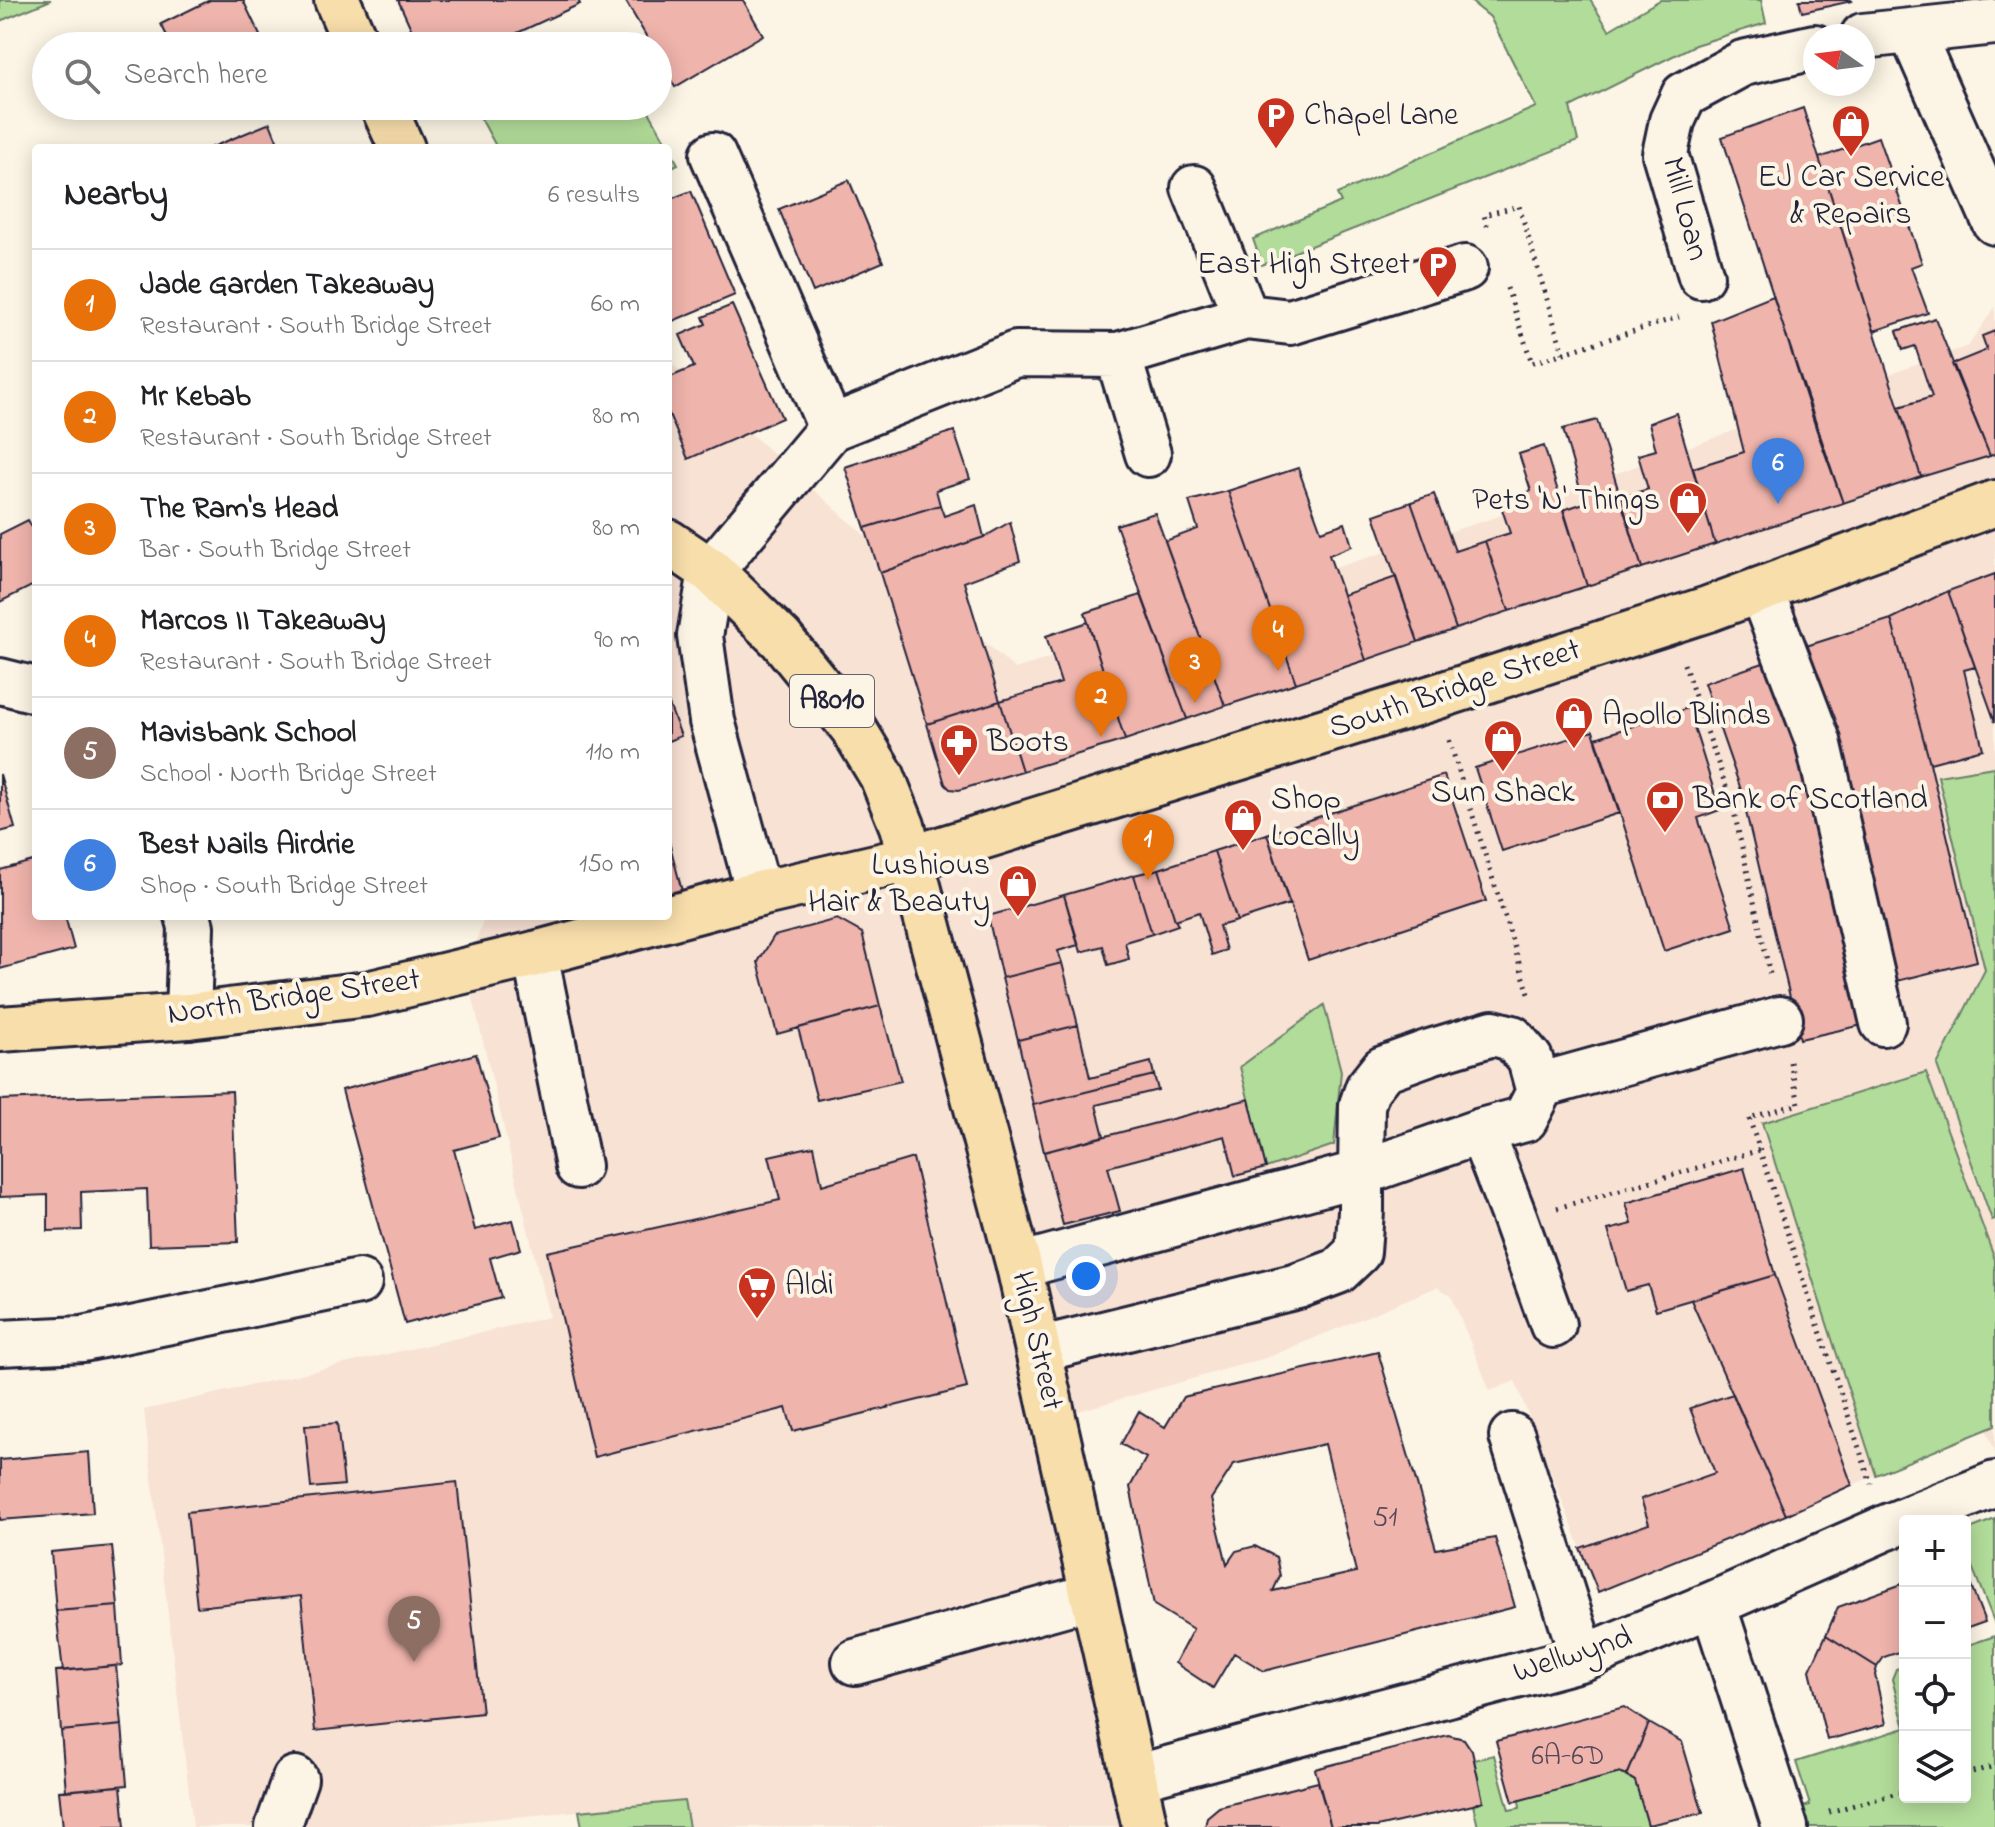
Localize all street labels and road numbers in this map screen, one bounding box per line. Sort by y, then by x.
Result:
street label: Mill Loan [1648,152,1720,266]
street label: South Bridge Street [1323,627,1587,753]
road number: A8010 [790,675,874,727]
street label: North Bridge Street [165,957,424,1039]
street label: High Street [997,1267,1075,1415]
street label: Wellwynd [1508,1615,1638,1697]

